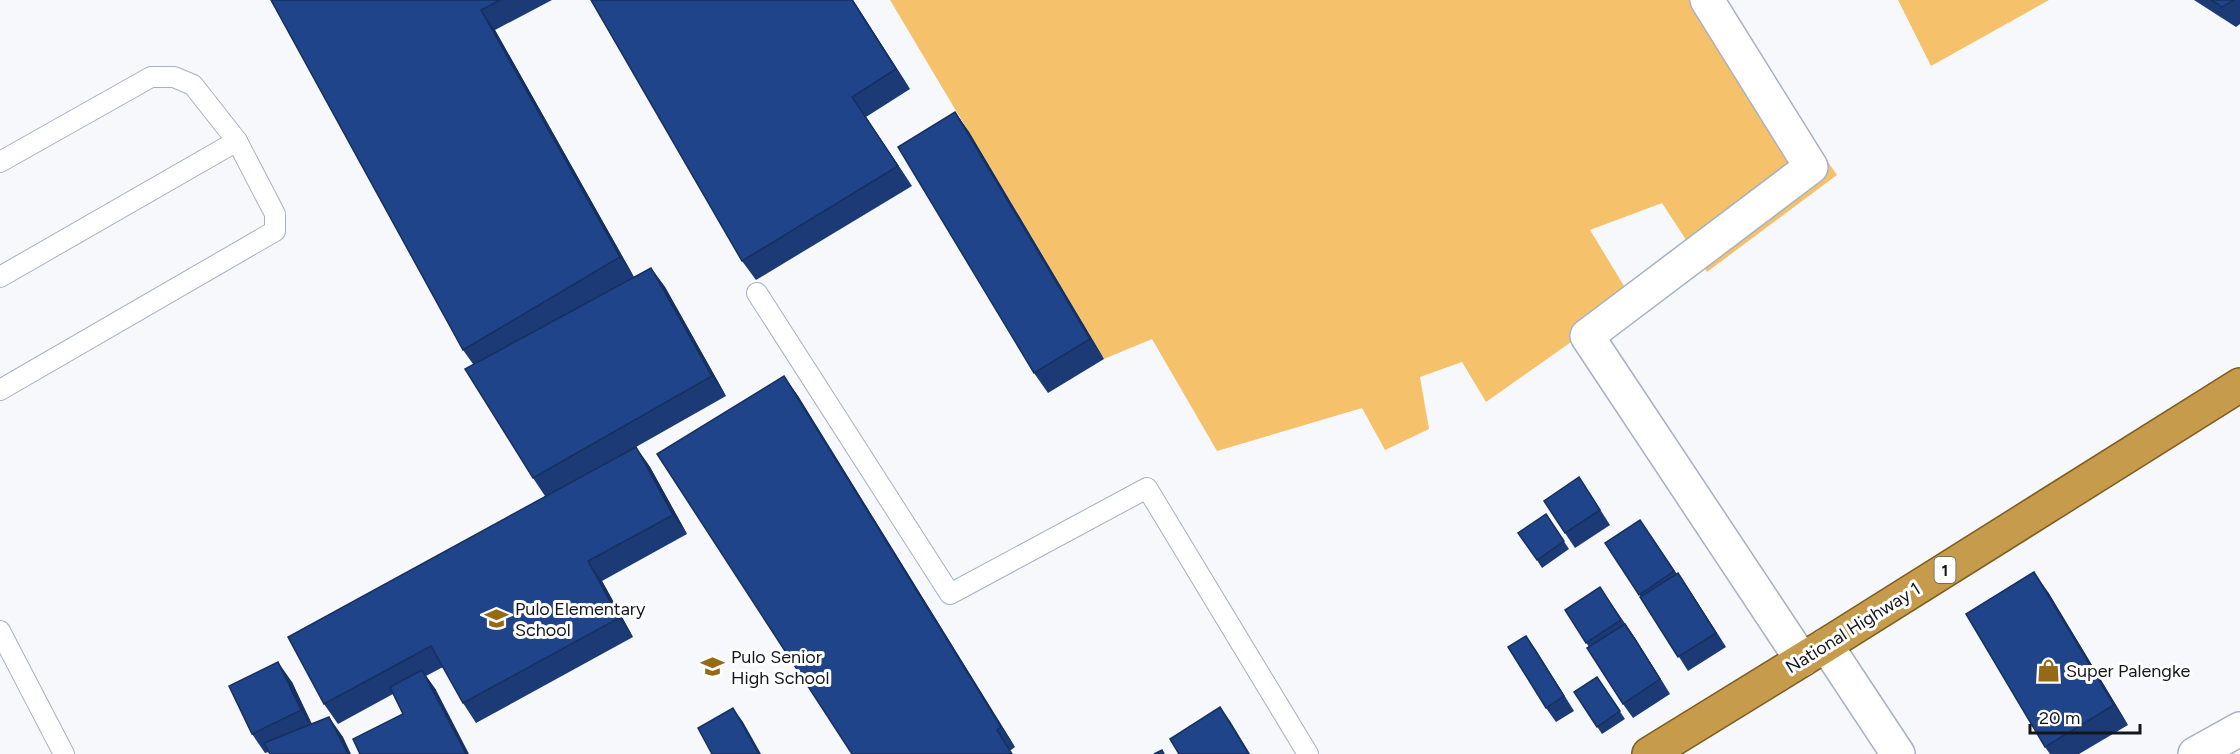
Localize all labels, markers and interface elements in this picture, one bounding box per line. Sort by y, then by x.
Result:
road number: 1 [1934,557,1956,583]
street label: National Highway 1 [1782,578,1924,678]
place label: Pulo Elementary School [515,598,646,641]
school or university icon: Pulo Elementary School [484,606,510,632]
place label: Pulo Senior High School [731,646,829,689]
school or university icon: Pulo Senior High School [700,654,726,680]
shop icon: Super Palengke [2035,658,2061,684]
place label: Super Palengke [2066,660,2190,682]
scale bar [2030,697,2140,735]
text: 20 m [2039,707,2080,729]

